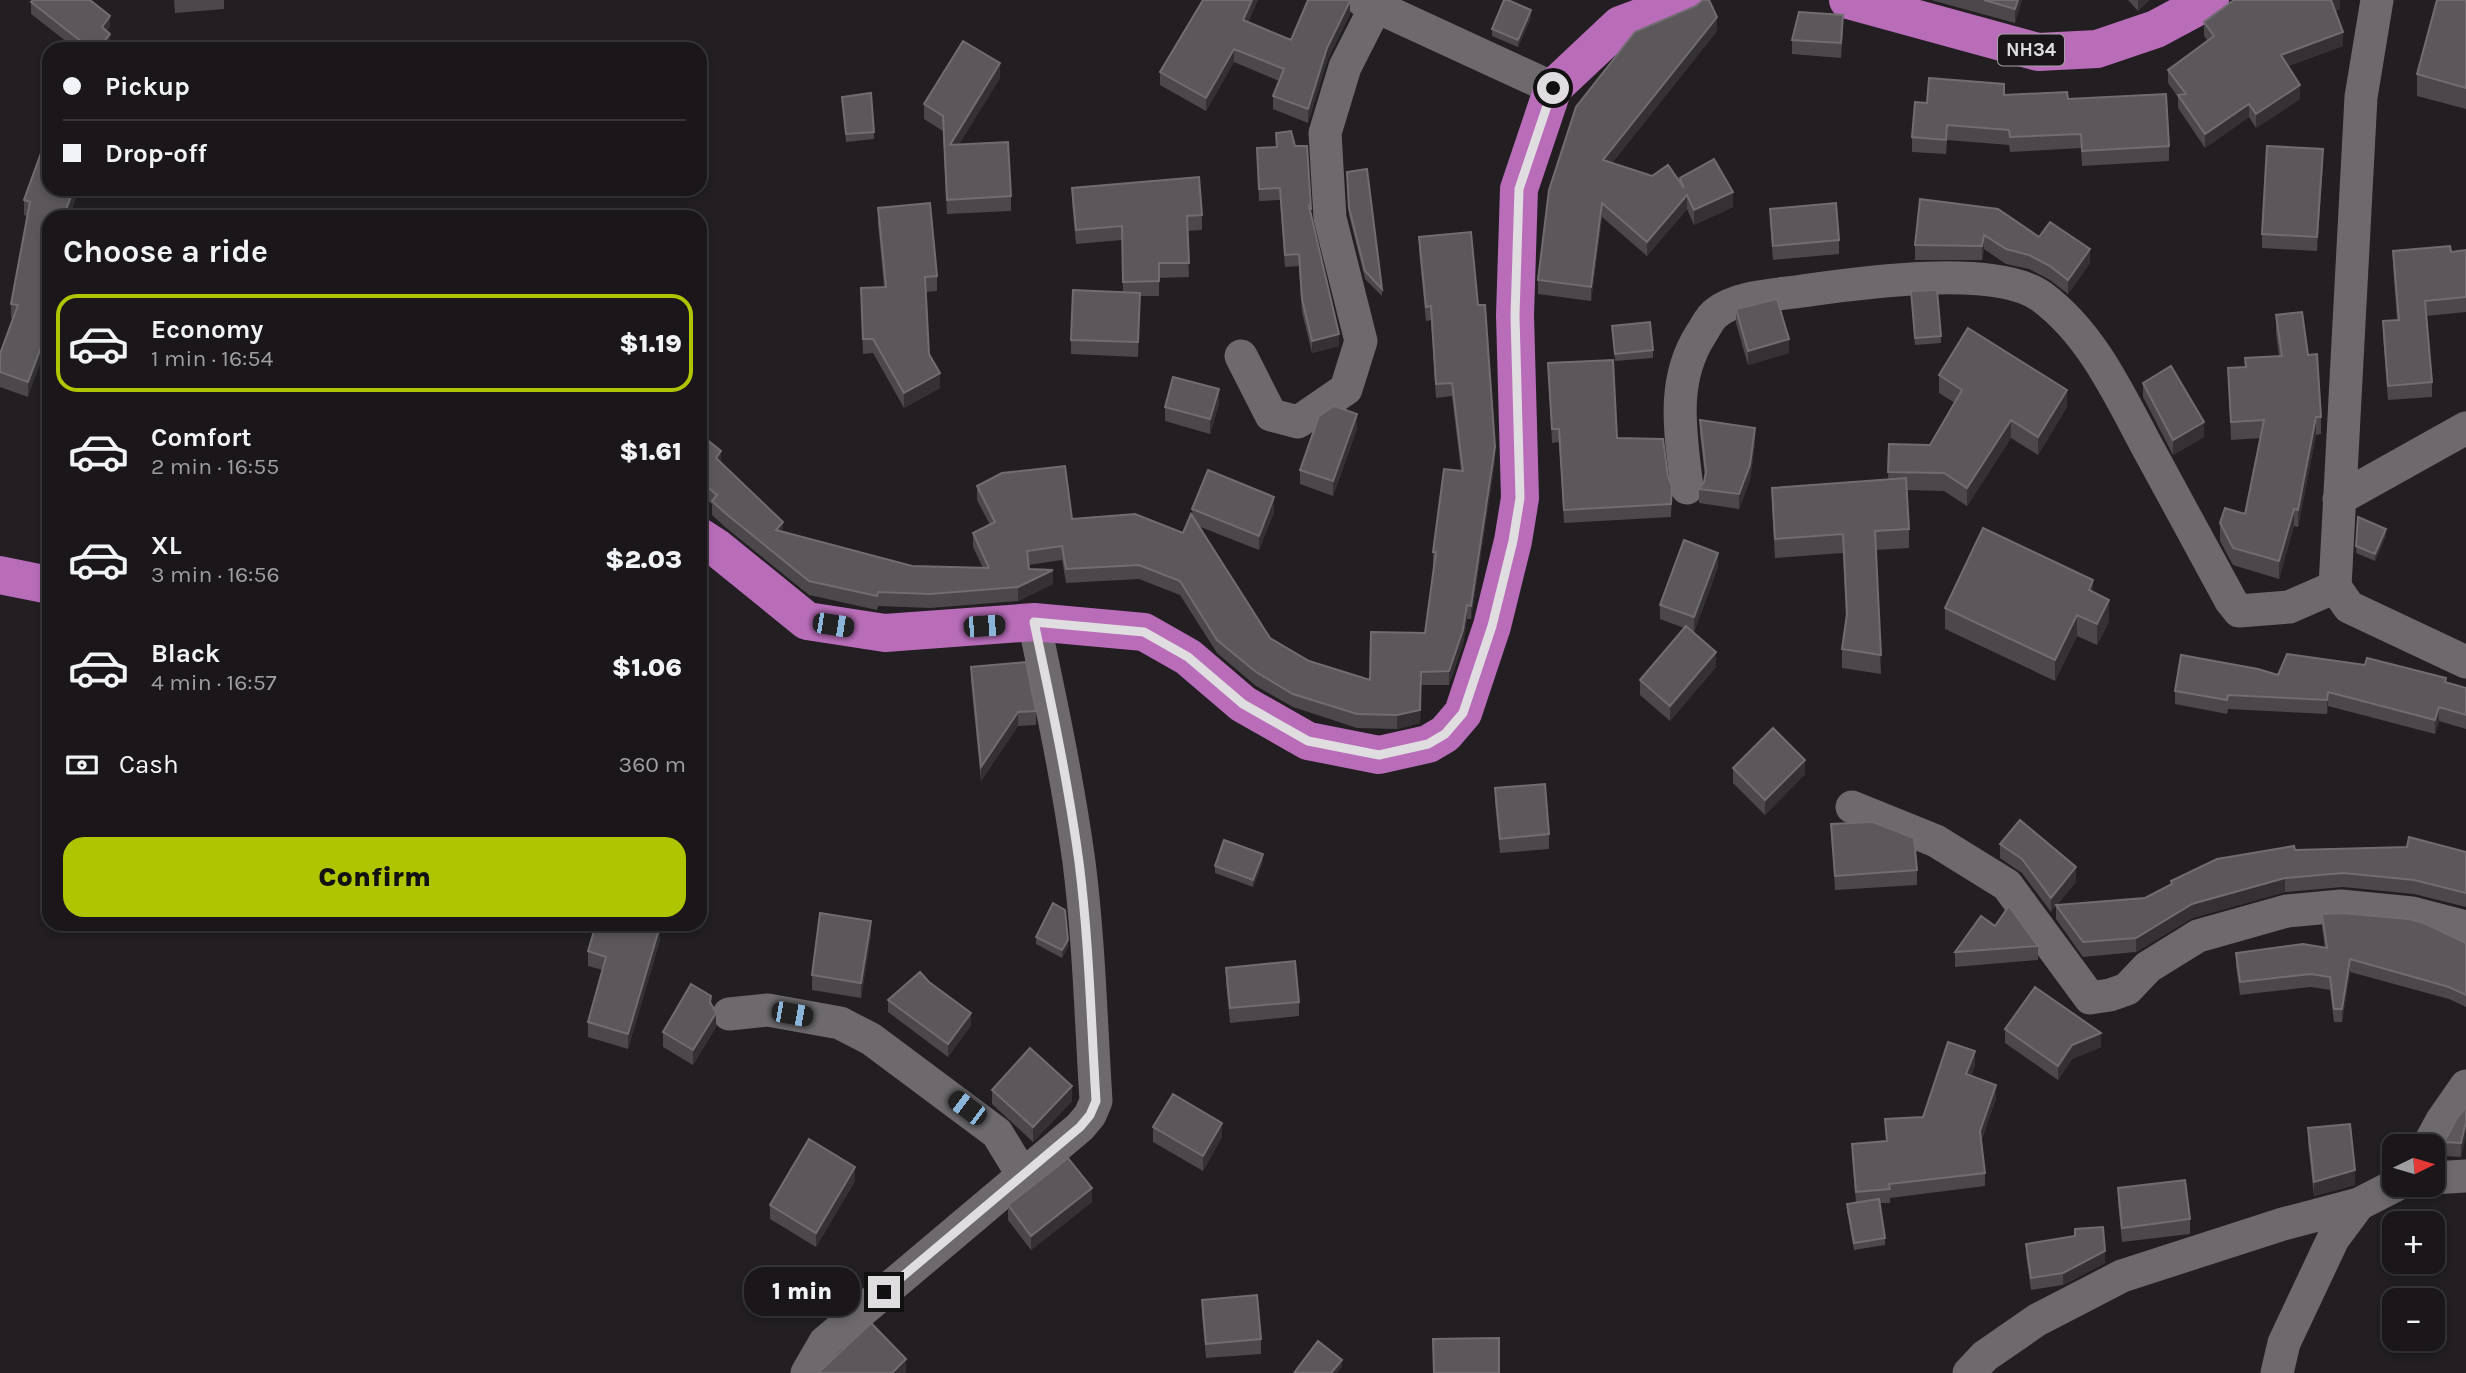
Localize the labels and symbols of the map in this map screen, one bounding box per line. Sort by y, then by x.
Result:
road number: NH34 [1998,34,2064,66]
route start [1537,72,1569,104]
car [811,611,856,639]
car [963,614,1006,638]
car [770,1000,815,1028]
car [944,1087,991,1129]
north arrow [2382,1134,2445,1197]
callout: 1 min [744,1268,860,1316]
route end [868,1276,900,1308]

